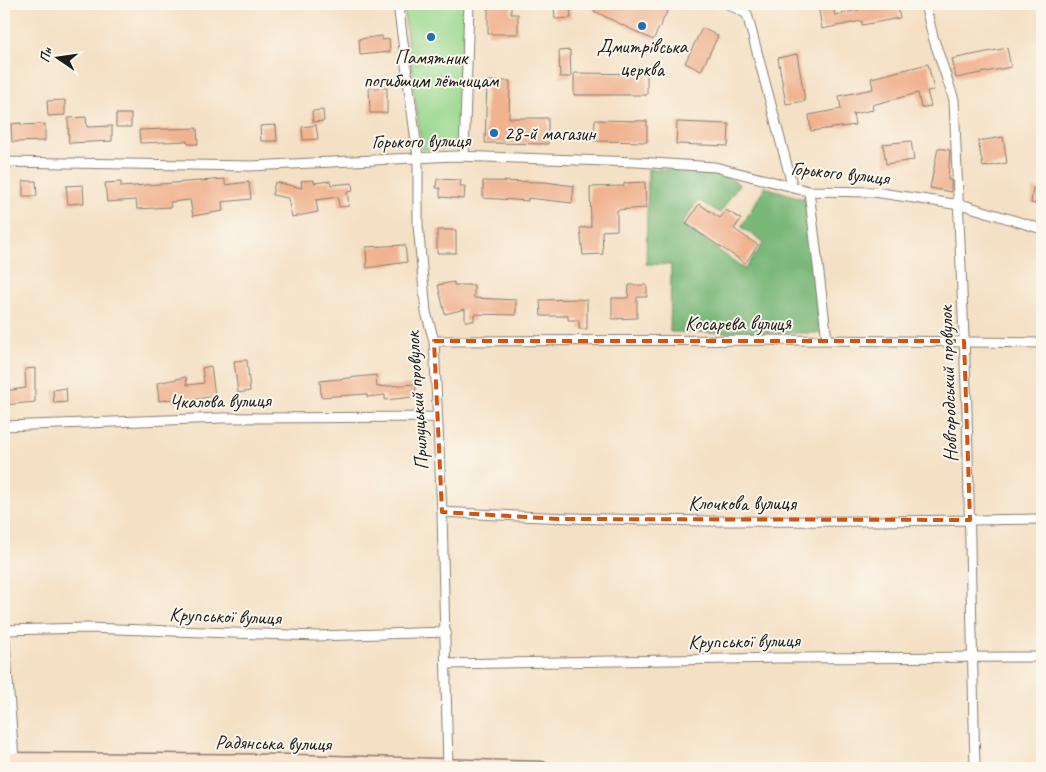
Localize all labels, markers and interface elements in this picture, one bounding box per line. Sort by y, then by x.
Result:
marker: Дмитрівська церква [636,20,648,32]
marker: Памятник погибшим лётчицам [425,31,437,43]
north arrow [32,32,82,82]
place label: Дмитрівська церква [597,34,689,82]
text: Пн [36,45,56,64]
place label: Памятник погибшим лётчицам [364,45,500,93]
place label: 28-й магазин [504,121,597,146]
marker: 28-й магазин [488,127,500,139]
street label: Горького вулиця [372,128,473,154]
street label: Горького вулиця [790,155,892,191]
street label: Новгородський провулок [933,304,963,463]
street label: Косарева вулиця [685,311,792,336]
street label: Прилуцький провулок [400,329,434,471]
street label: Чкалова вулиця [169,388,273,414]
street label: Клочкова вулиця [688,491,798,516]
street label: Крупської вулиця [169,602,283,631]
street label: Крупської вулиця [688,627,802,654]
street label: Радянська вулиця [215,729,333,757]

